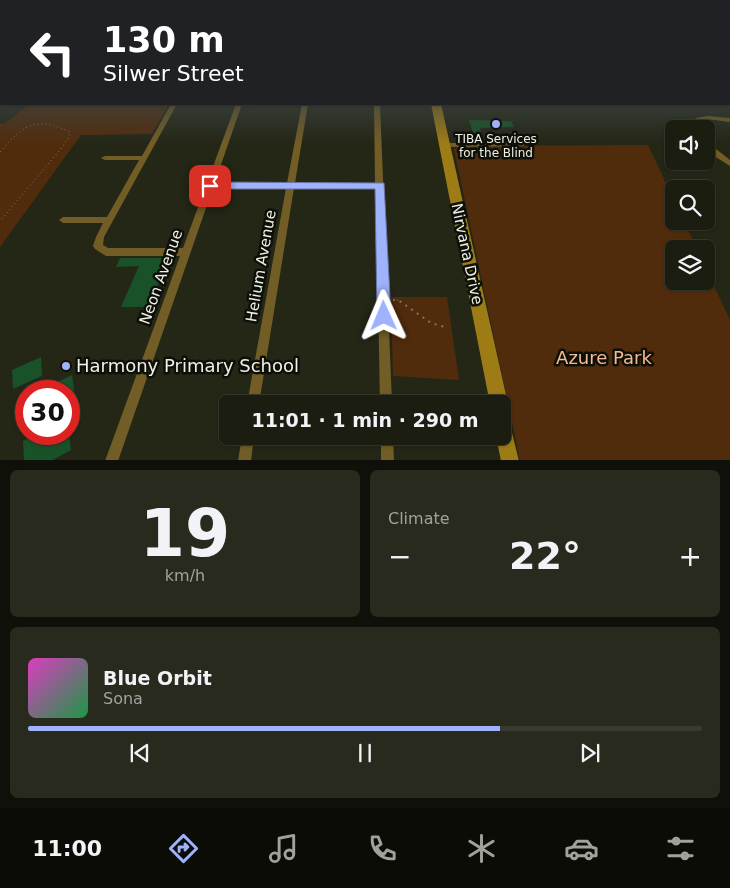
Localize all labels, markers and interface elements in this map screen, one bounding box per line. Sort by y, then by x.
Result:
icon: left [20,20,85,85]
text: 130 m [103,20,225,60]
text: Silwer Street [103,61,244,86]
marker: TIBA Services for the Blind [490,118,502,130]
map controls [665,120,715,290]
button: sound [665,120,715,170]
place label: TIBA Services for the Blind [454,132,537,160]
pin [189,165,231,207]
icon: arrive [196,172,224,200]
button: search [665,180,715,230]
street label: Nirvana Drive [447,202,487,306]
street label: Helium Avenue [242,209,280,323]
street label: Neon Avenue [136,227,186,327]
button: layers [665,240,715,290]
position arrow [357,289,409,341]
park label: Azure Park [556,347,653,368]
place label: Harmony Primary School [76,355,299,376]
marker: Harmony Primary School [60,360,72,372]
speed limit sign: 30 [15,380,80,445]
text: 11:01 · 1 min · 290 m [251,409,479,431]
text: 19 [140,496,230,571]
text: Climate [388,509,450,528]
text: 22° [509,534,581,578]
text: − [388,540,411,573]
text: + [679,540,702,573]
text: km/h [165,566,205,585]
text: Blue Orbit [103,667,212,689]
text: Sona [103,689,143,708]
icon: previous [126,739,154,767]
icon: pause [351,739,379,767]
icon: next [576,739,604,767]
icon: directions [166,831,201,866]
icon: music [266,831,301,866]
icon: phone [365,831,400,866]
icon: climate [464,831,499,866]
icon: car [564,831,599,866]
icon: filters [663,831,698,866]
text: 11:00 [32,836,102,861]

